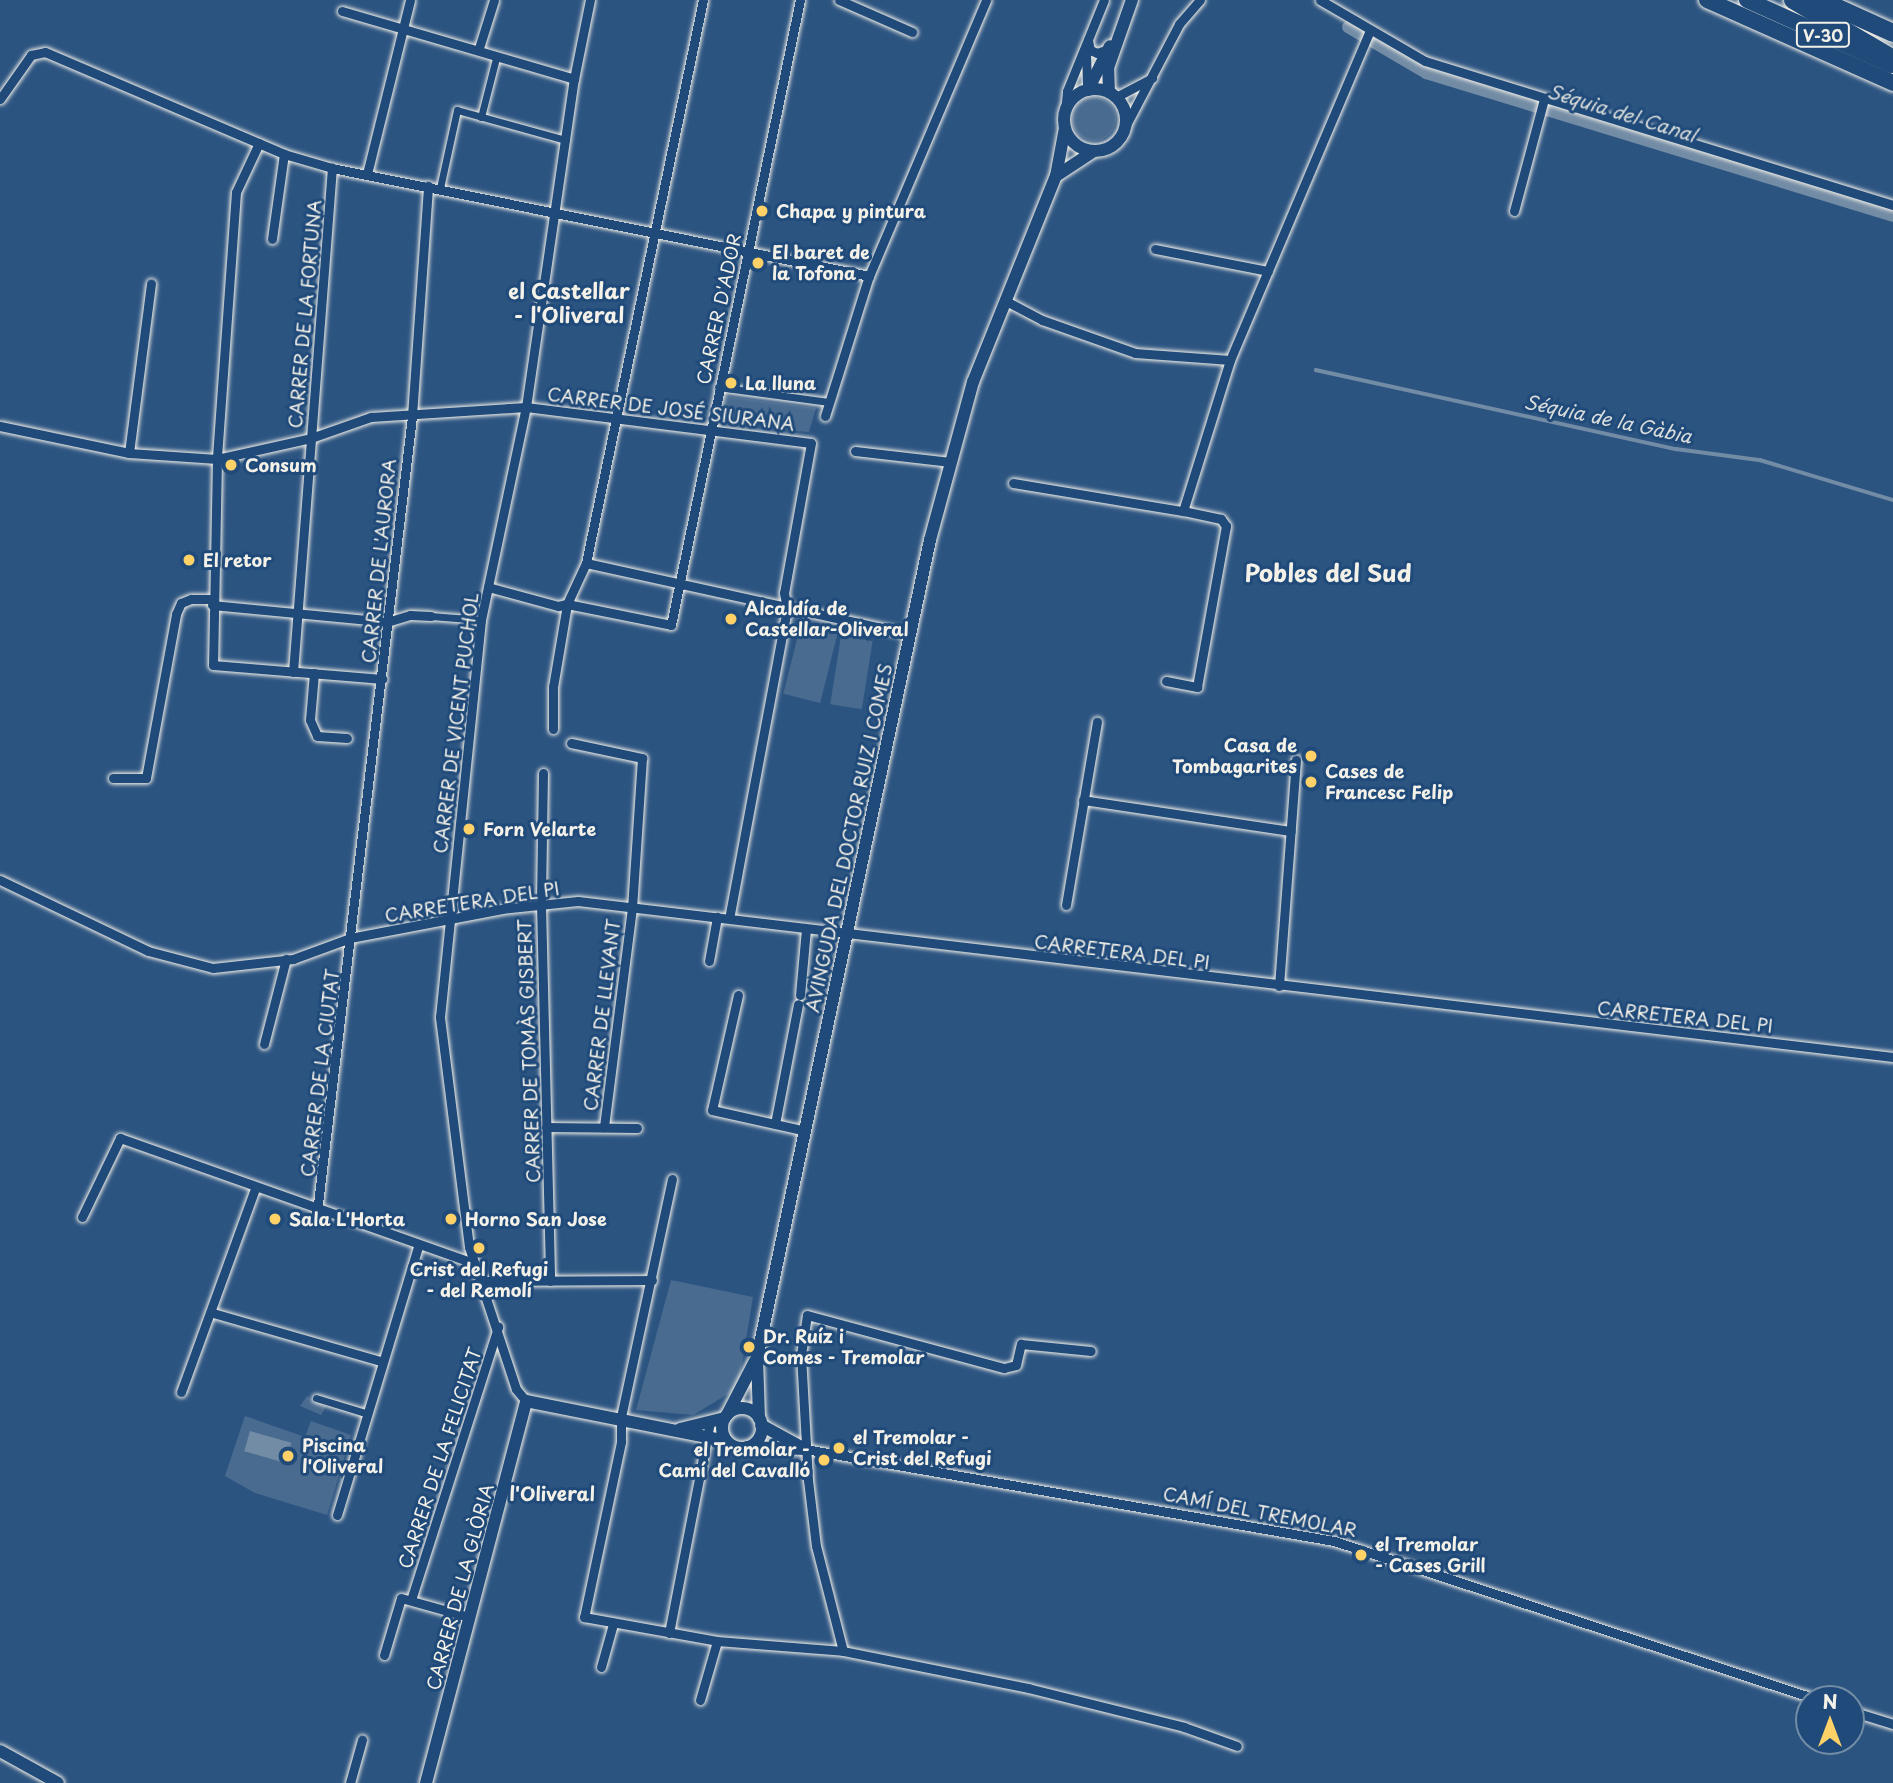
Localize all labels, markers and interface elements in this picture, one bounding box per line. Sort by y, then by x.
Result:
road number: V-30 [1795,22,1851,48]
water label: Séquia del Canal [1545,80,1699,146]
street label: CARRER DE LA FORTUNA [284,197,326,431]
place label: Chapa y pintura [776,200,927,222]
marker: Chapa y pintura [754,203,770,219]
street label: CARRER D'ADOR [692,231,746,387]
place label: El baret de la Tofona [772,242,872,284]
marker: El baret de la Tofona [750,255,766,271]
district label: el Castellar - l'Oliveral [508,277,630,327]
place label: La lluna [745,372,818,394]
marker: La lluna [723,375,739,391]
street label: CARRER DE JOSÉ SIURANA [545,383,797,435]
water label: Séquia de la Gàbia [1521,390,1695,448]
place label: Consum [245,454,317,476]
marker: Consum [223,457,239,473]
street label: CARRER DE L'AURORA [357,457,401,665]
place label: El retor [203,549,273,571]
marker: El retor [181,552,197,568]
district label: Pobles del Sud [1243,559,1413,587]
street label: CARRER DE VICENT PUCHOL [429,589,483,857]
place label: Alcaldía de Castellar-Oliveral [745,598,909,640]
marker: Alcaldía de Castellar-Oliveral [723,611,739,627]
street label: AVINGUDA DEL DOCTOR RUIZ I COMES [801,659,897,1017]
place label: Casa de Tombagarites [1172,735,1297,778]
marker: Casa de Tombagarites [1303,748,1319,764]
place label: Cases de Francesc Felip [1325,761,1453,804]
marker: Cases de Francesc Felip [1303,774,1319,790]
place label: Forn Velarte [483,818,596,840]
marker: Forn Velarte [461,821,477,837]
street label: CARRETERA DEL PI [382,877,562,927]
street label: CARRER DE LLEVANT [579,916,625,1114]
street label: CARRER DE TOMÀS GISBERT [514,917,544,1185]
street label: CARRETERA DEL PI [1032,930,1212,974]
street label: CARRER DE LA CIUTAT [296,967,344,1179]
street label: CARRETERA DEL PI [1595,997,1775,1037]
place label: Sala L'Horta [289,1208,406,1230]
place label: Horno San Jose [465,1208,606,1230]
marker: Sala L'Horta [267,1211,283,1227]
marker: Horno San Jose [443,1211,459,1227]
marker: Crist del Refugi - del Remolí [471,1240,487,1256]
place label: Crist del Refugi - del Remolí [409,1259,549,1302]
place label: Dr. Ruíz i Comes - Tremolar [763,1326,926,1368]
marker: Dr. Ruíz i Comes - Tremolar [741,1339,757,1355]
street label: CARRER DE LA FELICITAT [394,1344,486,1572]
place label: el Tremolar - Crist del Refugi [853,1427,994,1470]
place label: Piscina l'Oliveral [302,1435,383,1478]
place label: el Tremolar - Camí del Cavalló [656,1439,810,1482]
marker: el Tremolar - Crist del Refugi [831,1440,847,1456]
marker: Piscina l'Oliveral [280,1448,296,1464]
marker: el Tremolar - Camí del Cavalló [816,1452,832,1468]
street label: CARRER DE LA GLÒRIA [422,1482,498,1692]
street label: CAMÍ DEL TREMOLAR [1159,1482,1361,1542]
district label: l'Oliveral [509,1483,595,1505]
place label: el Tremolar - Cases Grill [1375,1534,1487,1576]
marker: el Tremolar - Cases Grill [1353,1547,1369,1563]
north arrow [1795,1685,1865,1755]
text: N [1822,1687,1838,1715]

